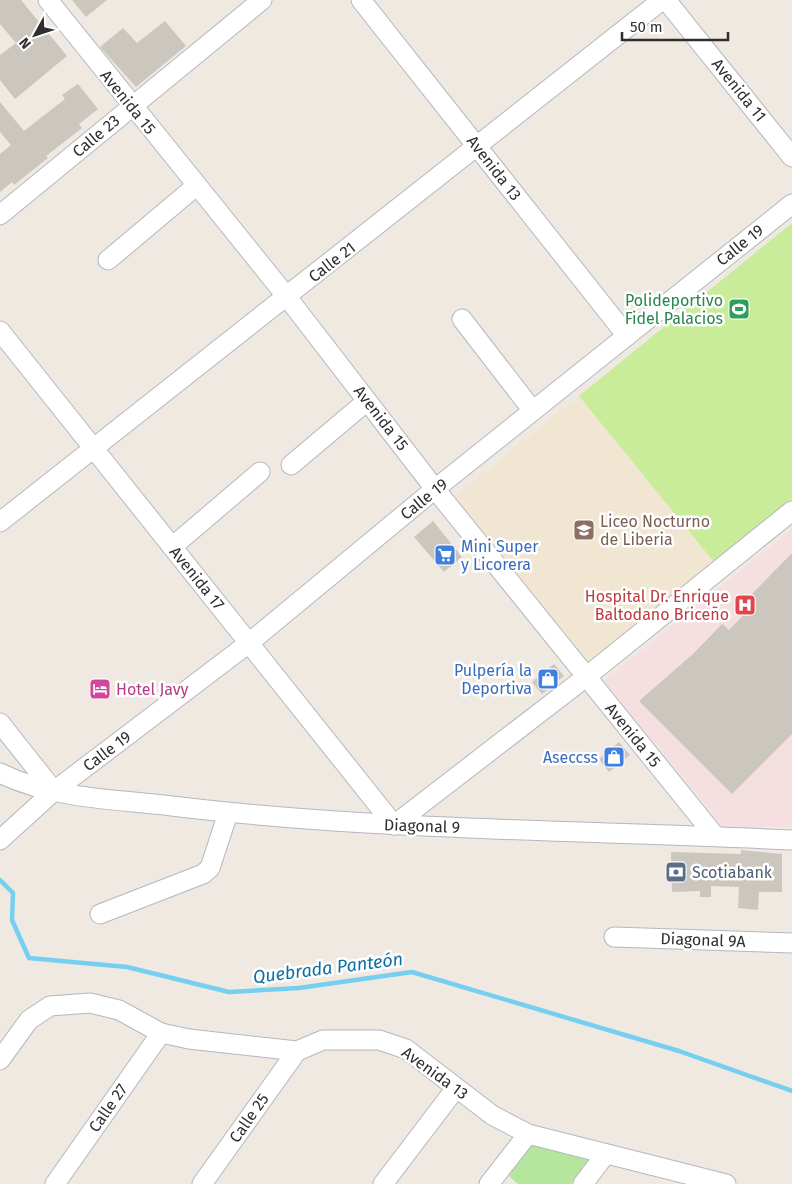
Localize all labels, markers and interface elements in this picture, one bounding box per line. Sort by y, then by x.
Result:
north arrow [10,10,60,60]
scale bar [622,10,728,42]
text: 50 m [630,18,663,36]
text: N [16,34,35,52]
street label: Avenida 11 [708,55,770,125]
street label: Avenida 15 [96,66,160,138]
street label: Calle 23 [69,111,123,161]
street label: Avenida 13 [463,132,525,204]
street label: Calle 19 [713,220,767,270]
street label: Calle 21 [305,238,359,286]
place label: Polideportivo Fidel Palacios [625,291,723,328]
sports icon: Polideportivo Fidel Palacios [727,297,751,321]
street label: Avenida 15 [350,382,412,454]
street label: Calle 19 [397,474,451,524]
place label: Liceo Nocturno de Liberia [600,512,710,549]
school or university icon: Liceo Nocturno de Liberia [572,518,596,542]
place label: Mini Super y Licorera [461,537,539,574]
street label: Avenida 17 [166,542,228,614]
supermarket icon: Mini Super y Licorera [433,543,457,567]
place label: Hospital Dr. Enrique Baltodano Briceño [585,587,729,624]
hospital icon: Hospital Dr. Enrique Baltodano Briceño [733,593,757,617]
place label: Pulpería la Deportiva [454,661,532,698]
shop icon: Pulpería la Deportiva [536,667,560,691]
hotel icon: Hotel Javy [88,677,112,701]
place label: Hotel Javy [116,680,189,699]
street label: Avenida 15 [601,699,665,771]
street label: Calle 19 [79,727,135,775]
shop icon: Aseccss [602,745,626,769]
place label: Aseccss [543,748,598,767]
street label: Diagonal 9 [384,815,460,837]
bank icon: Scotiabank [664,860,688,884]
place label: Scotiabank [692,863,773,882]
street label: Diagonal 9A [660,929,747,951]
water label: Quebrada Panteón [252,948,404,988]
street label: Avenida 13 [398,1043,472,1103]
street label: Calle 27 [85,1080,131,1136]
street label: Calle 25 [225,1090,273,1146]

